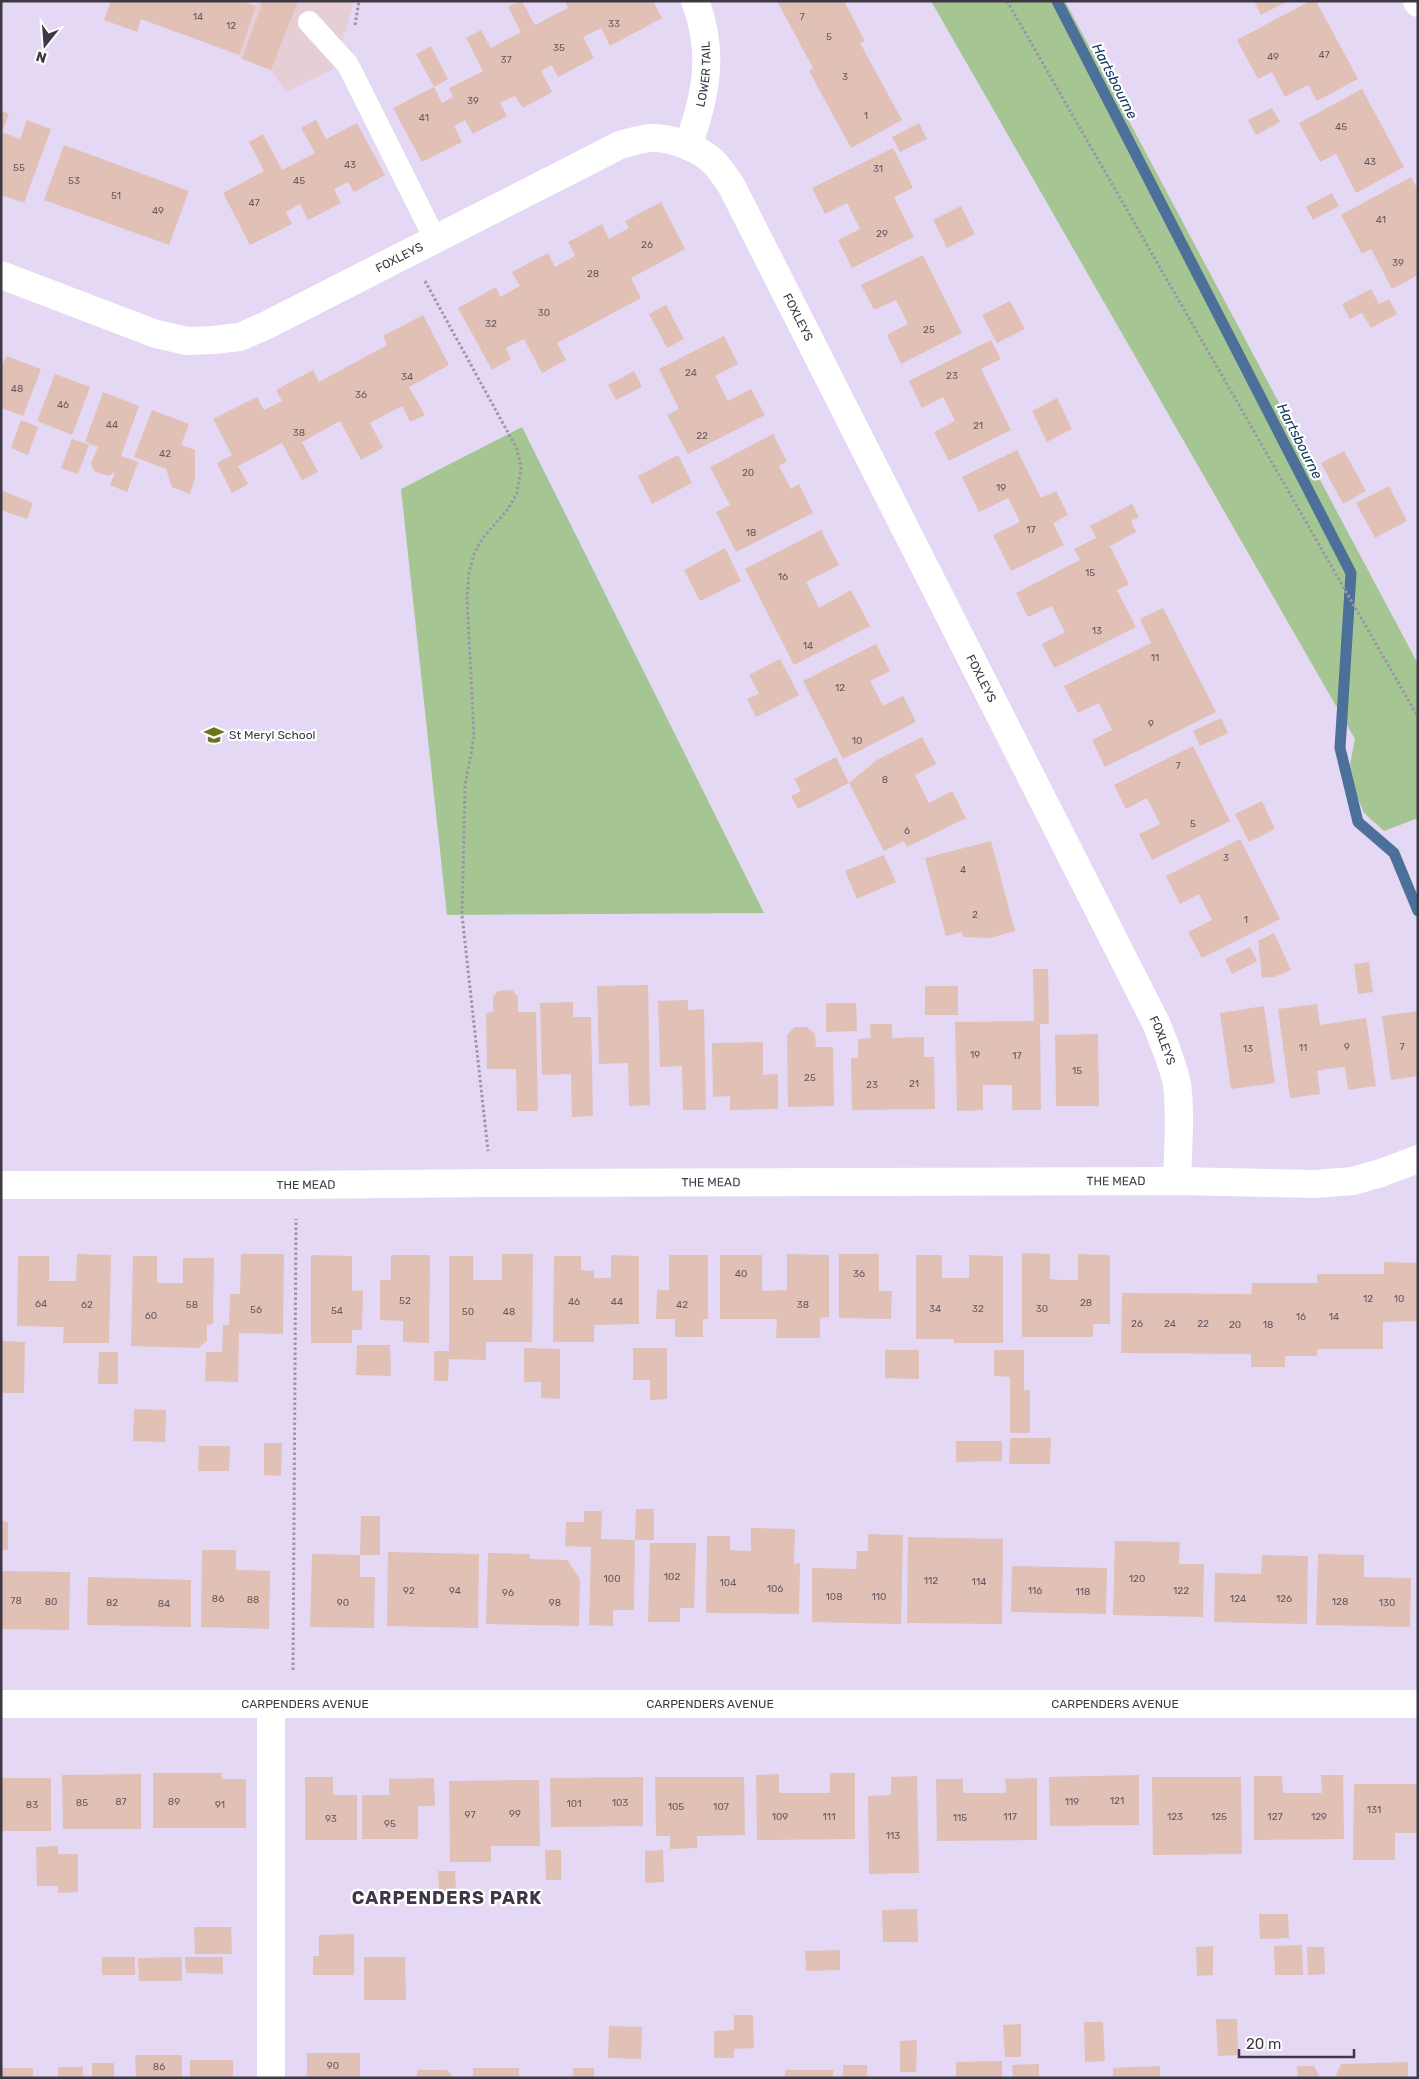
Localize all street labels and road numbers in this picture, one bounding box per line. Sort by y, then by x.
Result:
street label: LOWER TAIL [693,40,713,108]
street label: FOXLEYS [373,240,426,275]
street label: FOXLEYS [780,291,816,343]
street label: FOXLEYS [963,652,999,705]
street label: FOXLEYS [1147,1014,1178,1067]
street label: THE MEAD [1087,1174,1145,1188]
street label: THE MEAD [682,1175,740,1189]
street label: THE MEAD [277,1178,336,1192]
street label: CARPENDERS AVENUE [241,1697,369,1711]
street label: CARPENDERS AVENUE [646,1697,774,1711]
street label: CARPENDERS AVENUE [1051,1697,1179,1711]

